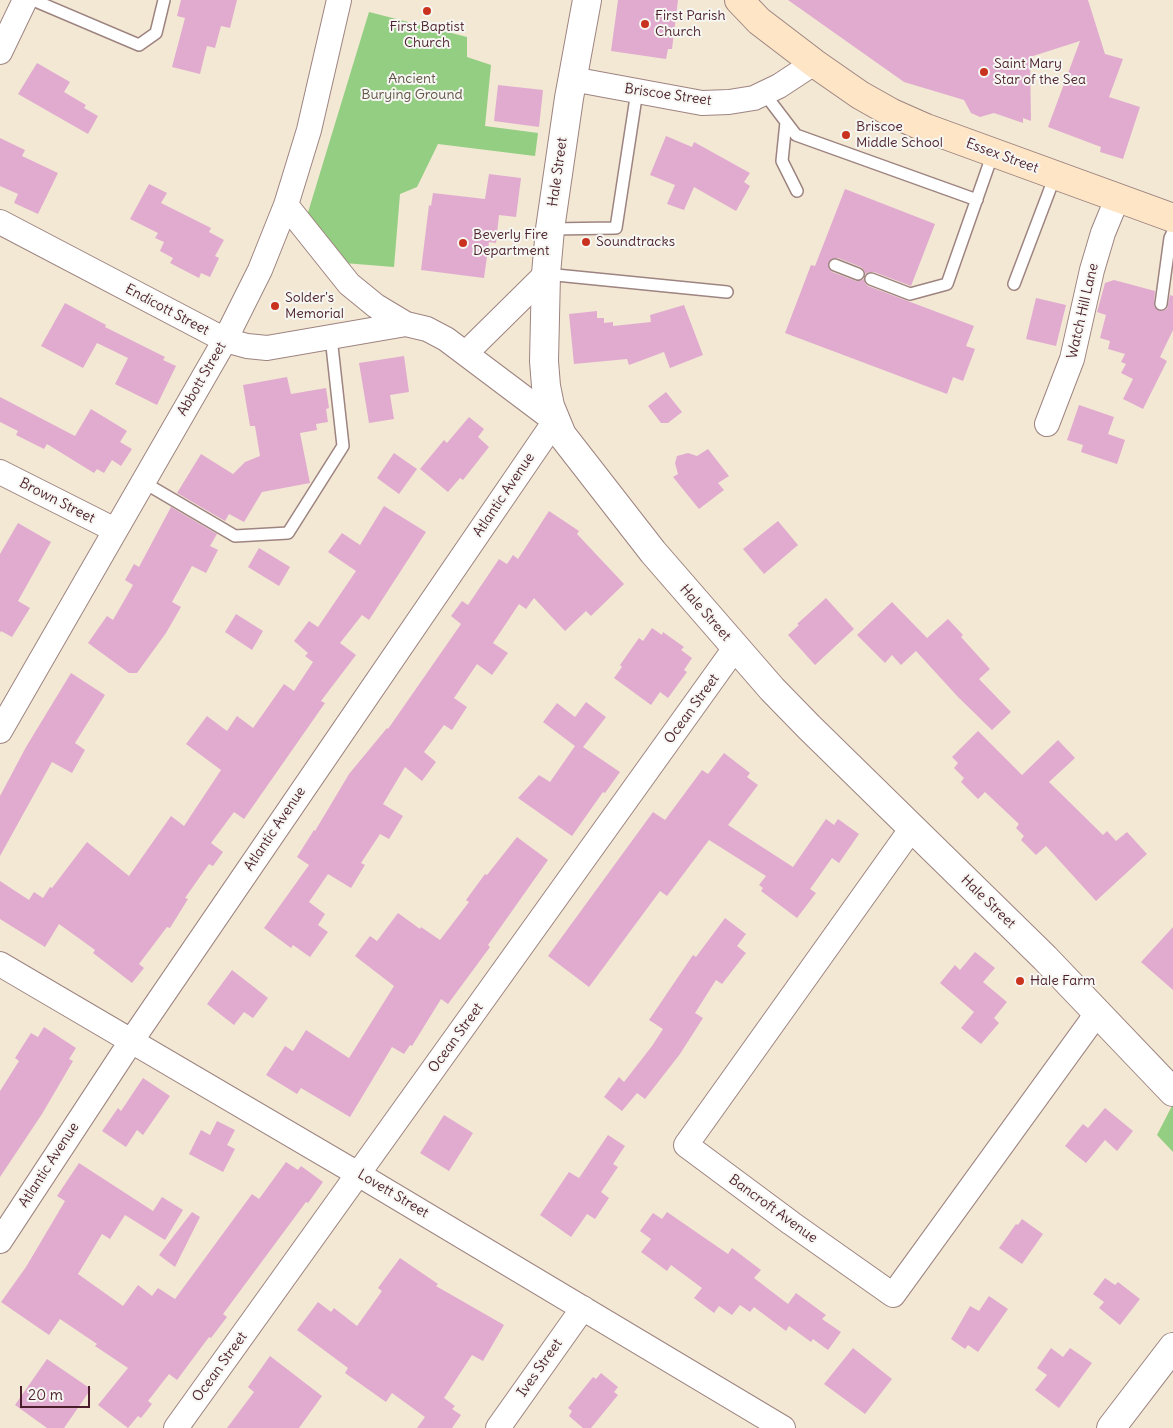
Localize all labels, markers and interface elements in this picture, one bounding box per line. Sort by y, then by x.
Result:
marker: First Baptist Church [421,5,433,17]
place label: First Parish Church [655,8,726,40]
marker: First Parish Church [639,18,651,30]
place label: First Baptist Church [389,19,465,52]
place label: Saint Mary Star of the Sea [994,56,1086,88]
marker: Saint Mary Star of the Sea [978,66,990,78]
park label: Ancient Burying Ground [361,71,463,104]
street label: Briscoe Street [624,81,712,109]
place label: Briscoe Middle School [856,119,943,152]
marker: Briscoe Middle School [840,129,852,141]
street label: Essex Street [963,135,1041,177]
street label: Hale Street [545,136,571,208]
place label: Beverly Fire Department [473,227,549,260]
place label: Soundtracks [596,234,675,250]
marker: Soundtracks [580,236,592,248]
marker: Beverly Fire Department [457,237,469,249]
street label: Watch Hill Lane [1064,262,1102,360]
street label: Endicott Street [122,281,212,339]
place label: Solder's Memorial [285,290,344,322]
marker: Solder's Memorial [269,300,281,312]
street label: Abbott Street [174,339,230,419]
street label: Atlantic Avenue [470,450,538,540]
street label: Brown Street [16,475,98,527]
street label: Hale Street [676,581,734,645]
street label: Ocean Street [661,671,723,747]
street label: Atlantic Avenue [241,784,309,874]
street label: Hale Street [957,872,1019,932]
place label: Hale Farm [1030,973,1095,989]
marker: Hale Farm [1014,975,1026,987]
street label: Ocean Street [425,1000,487,1076]
street label: Atlantic Avenue [15,1119,83,1211]
street label: Lovett Street [354,1166,432,1222]
street label: Bancroft Avenue [725,1171,821,1247]
street label: Ocean Street [189,1329,251,1405]
street label: Ives Street [514,1336,566,1400]
scale bar [22,1376,92,1408]
text: 20 m [28,1385,63,1404]

